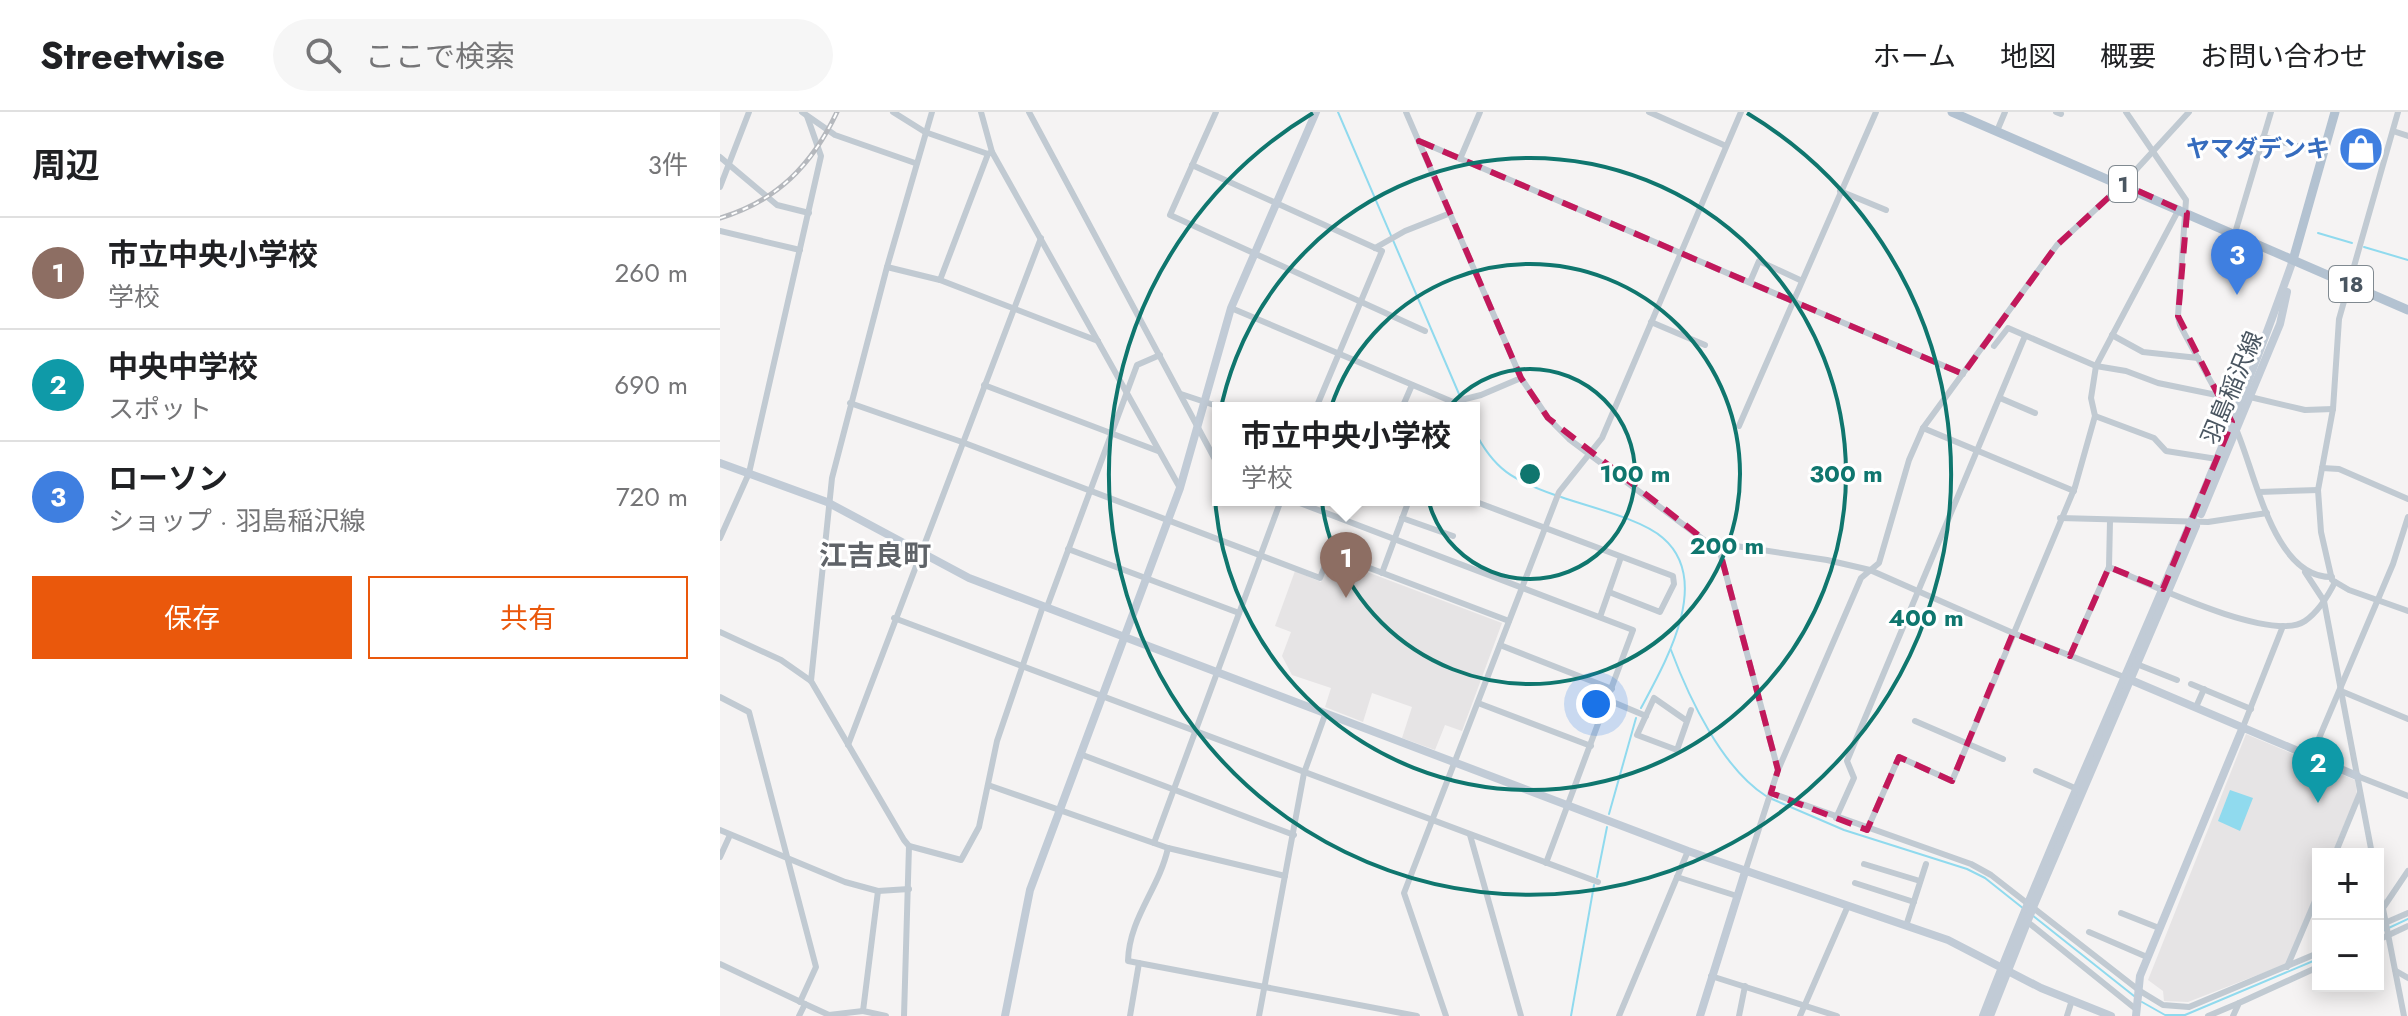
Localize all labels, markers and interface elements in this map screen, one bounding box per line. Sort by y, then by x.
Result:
search box [273,19,833,91]
text: Streetwise [40,28,225,83]
icon: search [301,33,345,77]
text: ここで検索 [365,35,515,78]
text: ホーム [1873,36,1956,77]
text: 地図 [2000,36,2056,77]
text: 概要 [2100,36,2156,77]
text: お問い合わせ [2200,36,2368,77]
shop icon: ヤマダデンキ [2337,125,2385,173]
place label: ヤマダデンキ [2186,131,2330,166]
text: 周辺 [32,141,100,190]
text: 3件 [648,146,688,184]
road number: 1 [2109,166,2137,202]
pin: 3 [2211,229,2263,295]
text: 市立中央小学校 [108,233,318,276]
text: 1 [51,254,65,292]
text: 260 m [615,254,688,292]
road number: 18 [2329,266,2373,302]
text: 学校 [108,278,160,316]
street label: 羽島稲沢線 [2192,326,2271,450]
text: 中央中学校 [108,345,258,388]
text: 2 [49,366,67,404]
text: 690 m [614,366,688,404]
text: スポット [108,390,212,428]
popup [1212,402,1480,506]
text: 市立中央小学校 [1241,414,1451,457]
text: 100 m [1600,456,1670,491]
text: 300 m [1809,456,1883,491]
text: ローソン [108,457,228,500]
text: 学校 [1241,459,1293,497]
centre of rings [1516,460,1544,488]
text: 3 [50,478,66,516]
text: 720 m [616,478,688,516]
text: ショップ · 羽島稲沢線 [108,502,365,540]
text: 200 m [1690,528,1764,563]
pin: 1 [1320,532,1372,598]
district label: 江吉良町 [819,535,931,576]
button: 保存 [32,576,352,659]
button: 共有 [368,576,688,659]
text: 400 m [1888,600,1964,635]
your location [1576,684,1616,724]
pin: 2 [2292,737,2344,803]
map controls [2312,848,2384,992]
button: + [2312,848,2384,920]
button: − [2312,920,2384,992]

